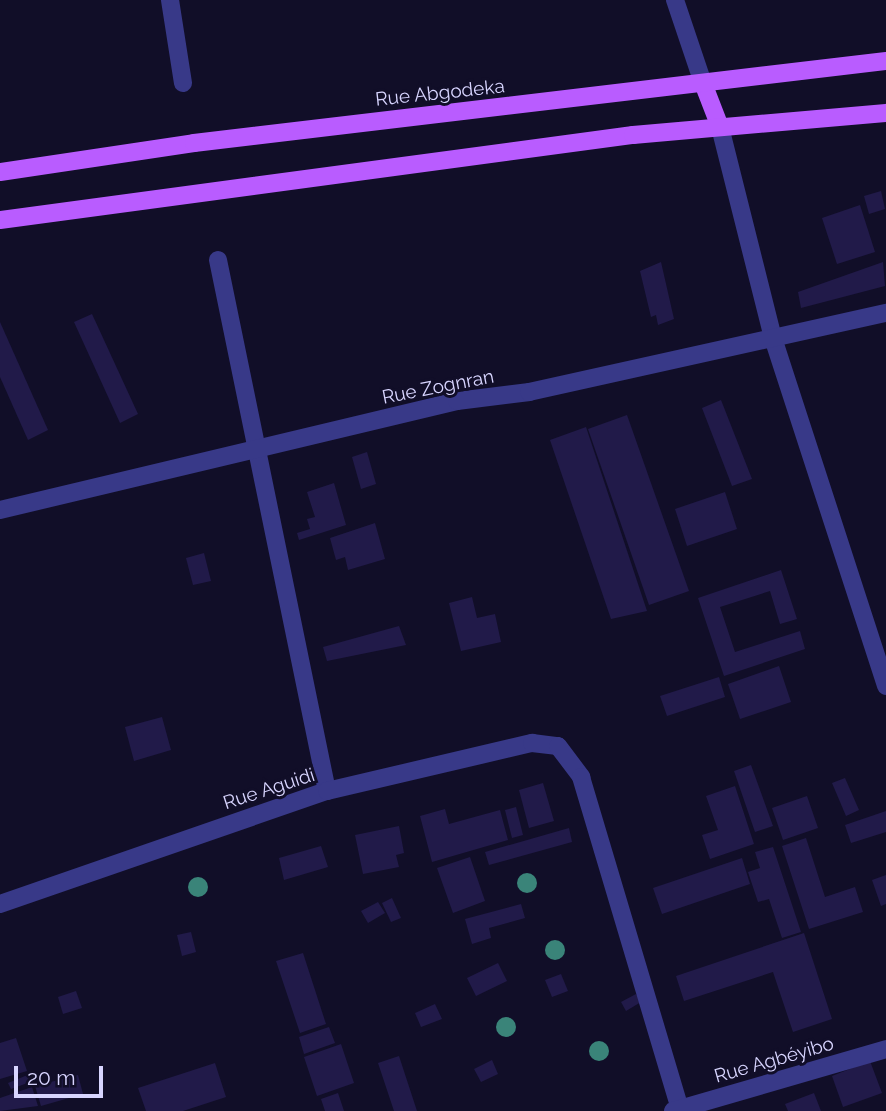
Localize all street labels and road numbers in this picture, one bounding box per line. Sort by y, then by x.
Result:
street label: Rue Abgodeka [374,75,506,111]
street label: Rue Zognran [380,365,496,409]
street label: Rue Aguidi [220,763,318,815]
street label: Rue Agbéyibo [711,1032,837,1088]

